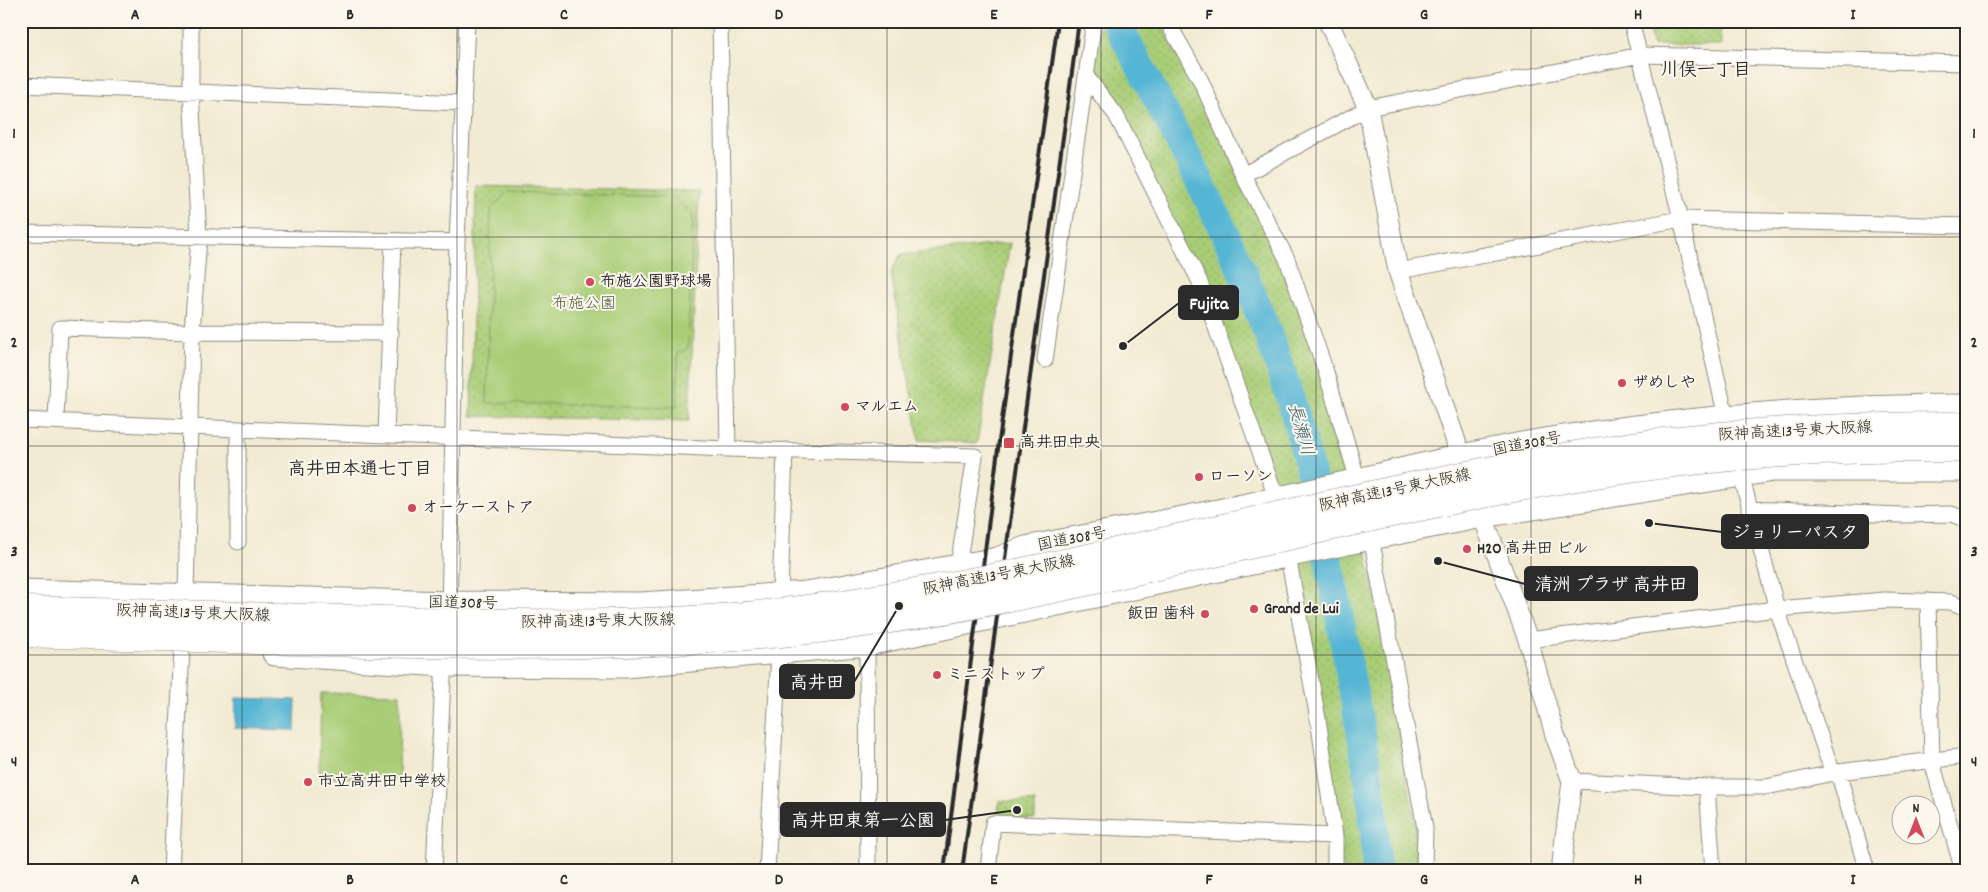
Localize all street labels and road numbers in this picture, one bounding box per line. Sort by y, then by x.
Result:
street label: 阪神高速13号東大阪線 [1717,416,1873,448]
street label: 国道308号 [1490,427,1564,463]
street label: 阪神高速13号東大阪線 [1317,464,1473,518]
street label: 国道308号 [1035,522,1109,558]
street label: 阪神高速13号東大阪線 [921,550,1077,602]
street label: 国道308号 [428,592,498,616]
street label: 阪神高速13号東大阪線 [115,600,271,628]
street label: 阪神高速13号東大阪線 [521,609,675,635]

